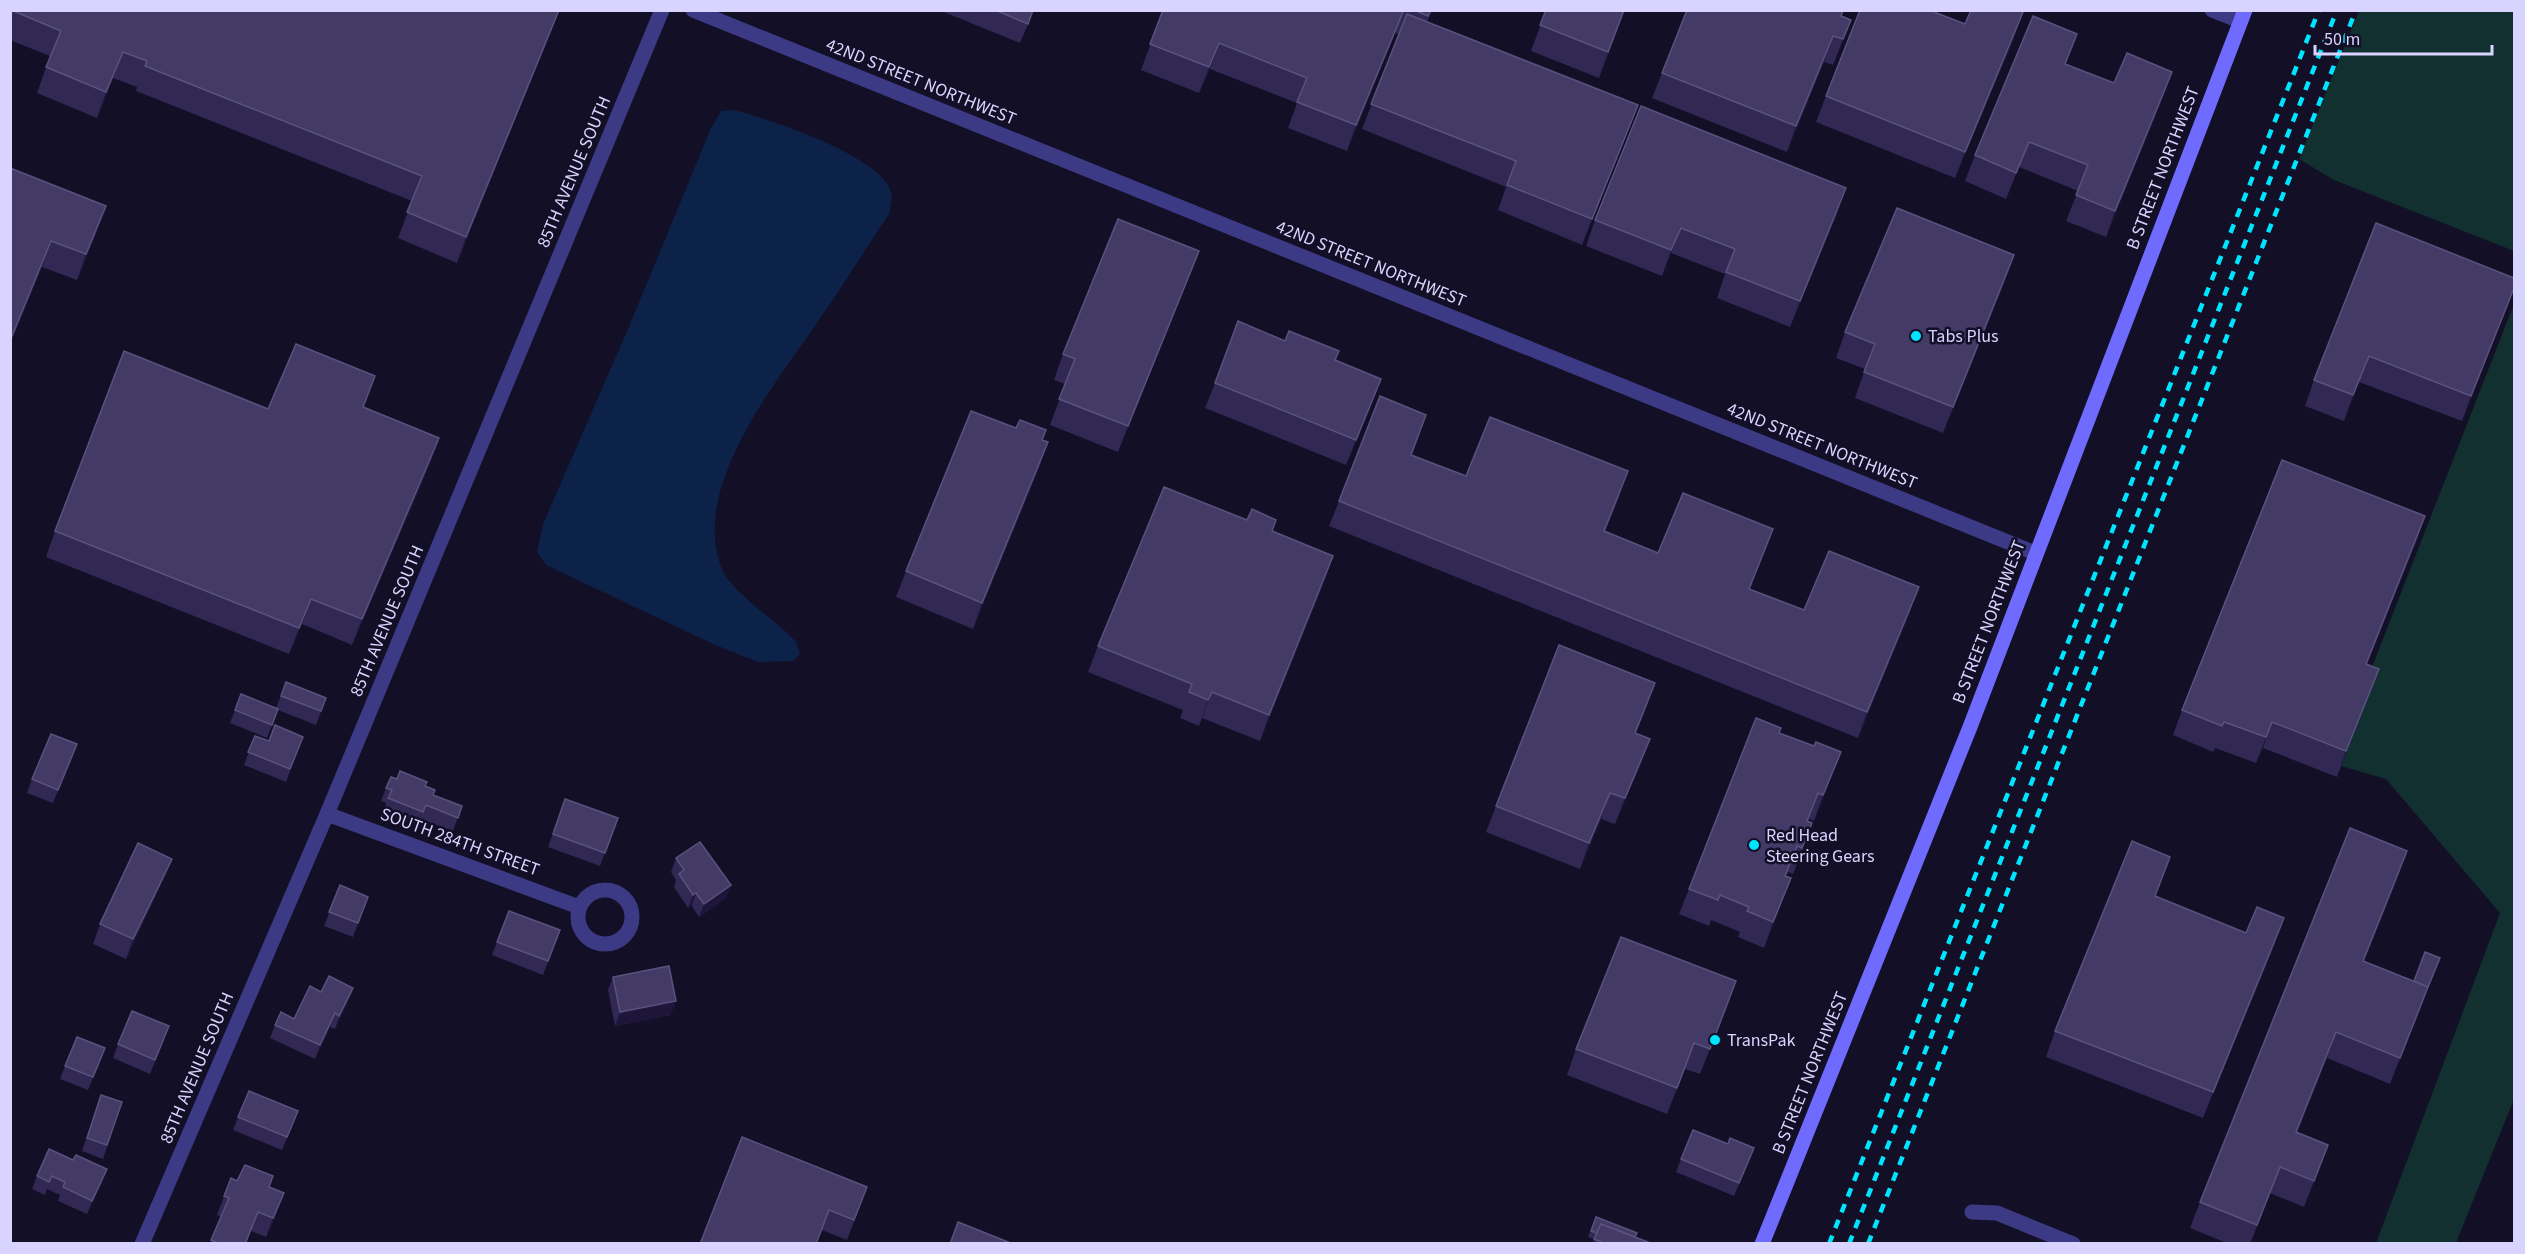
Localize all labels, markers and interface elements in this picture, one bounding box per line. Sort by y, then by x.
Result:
scale bar [2315,18,2492,56]
text: 50 m [2324,27,2360,52]
street label: 42ND STREET NORTHWEST [822,32,1020,132]
street label: B STREET NORTHWEST [2120,82,2206,253]
street label: 85TH AVENUE SOUTH [531,93,617,251]
street label: 42ND STREET NORTHWEST [1272,214,1470,314]
place label: Tabs Plus [1928,324,1999,349]
marker: Tabs Plus [1909,329,1923,343]
street label: 42ND STREET NORTHWEST [1723,396,1921,496]
street label: B STREET NORTHWEST [1946,536,2032,707]
street label: 85TH AVENUE SOUTH [344,542,430,700]
street label: SOUTH 284TH STREET [377,802,543,883]
place label: Red Head Steering Gears [1766,823,1875,869]
marker: Red Head Steering Gears [1747,838,1761,852]
street label: B STREET NORTHWEST [1766,988,1854,1158]
street label: 85TH AVENUE SOUTH [154,989,240,1147]
place label: TransPak [1727,1028,1796,1053]
marker: TransPak [1708,1033,1722,1047]

